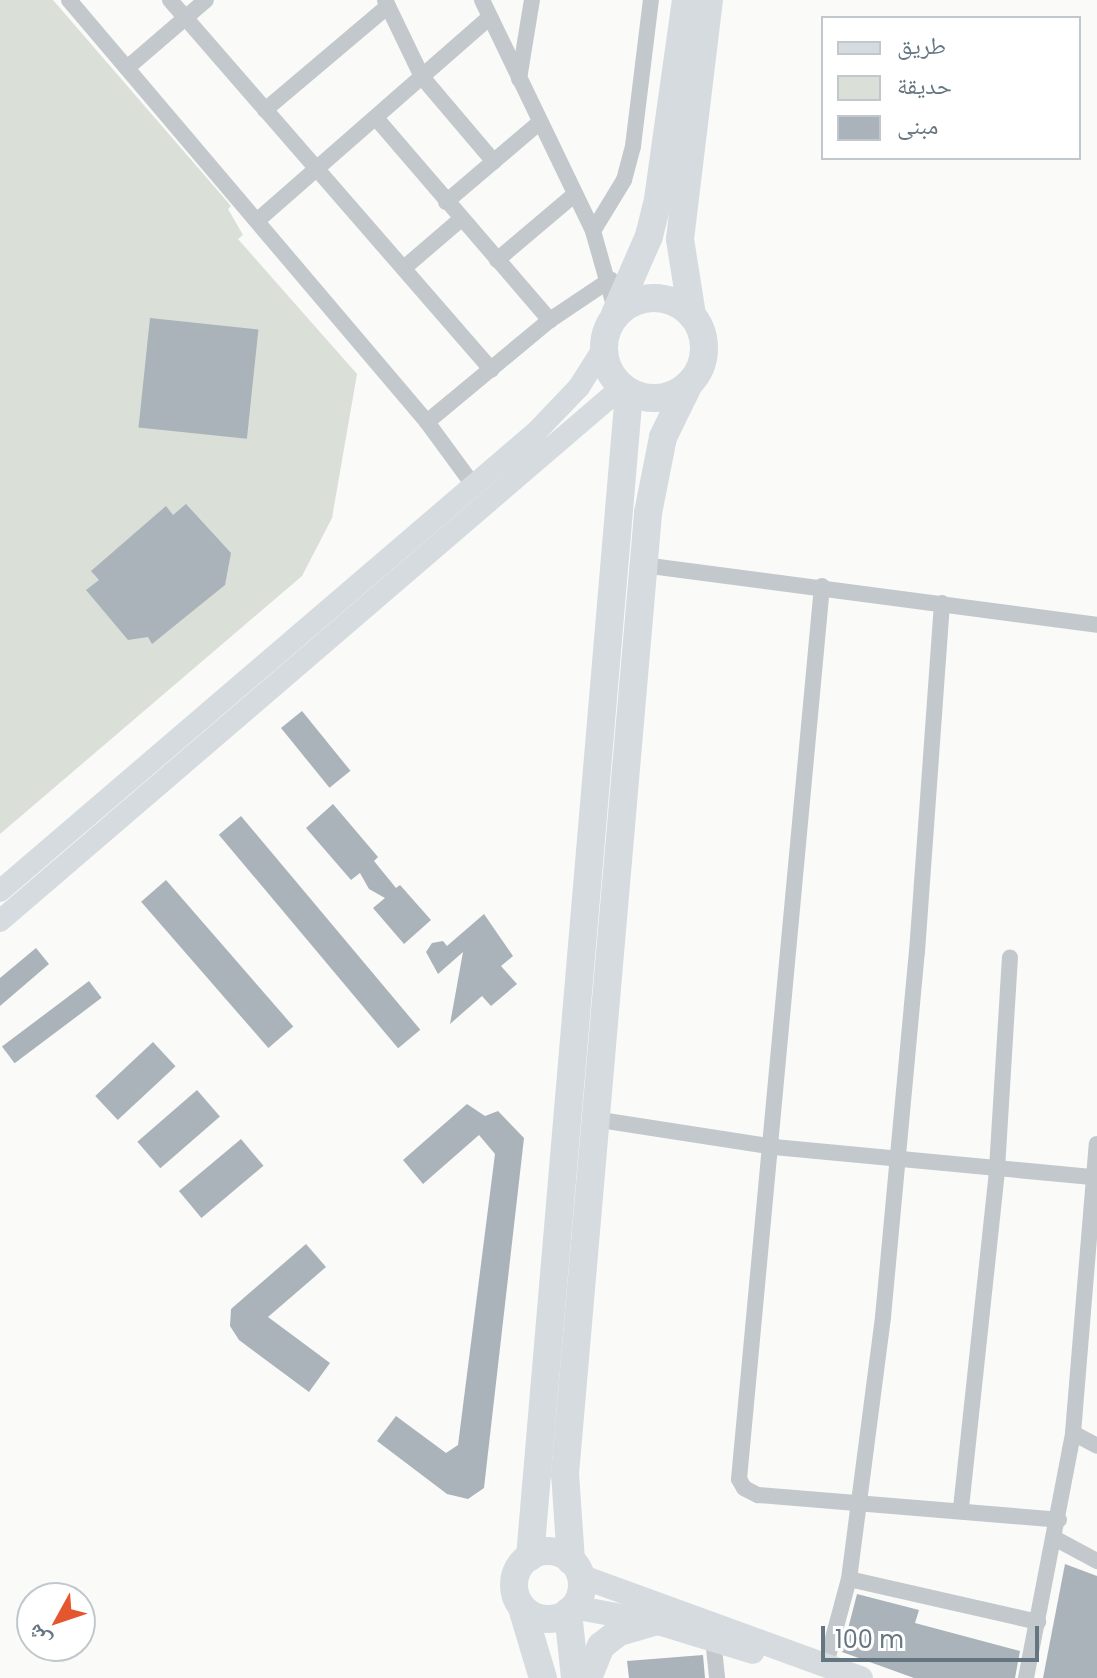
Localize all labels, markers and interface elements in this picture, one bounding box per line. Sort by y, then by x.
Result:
legend [821,16,1081,160]
text: طريق [897,29,946,62]
text: حديقة [897,69,952,102]
text: مبنى [897,109,938,142]
north arrow [16,1582,96,1662]
scale bar [825,1610,1043,1660]
text: ش [19,1618,58,1655]
text: 100 m [835,1623,904,1656]

